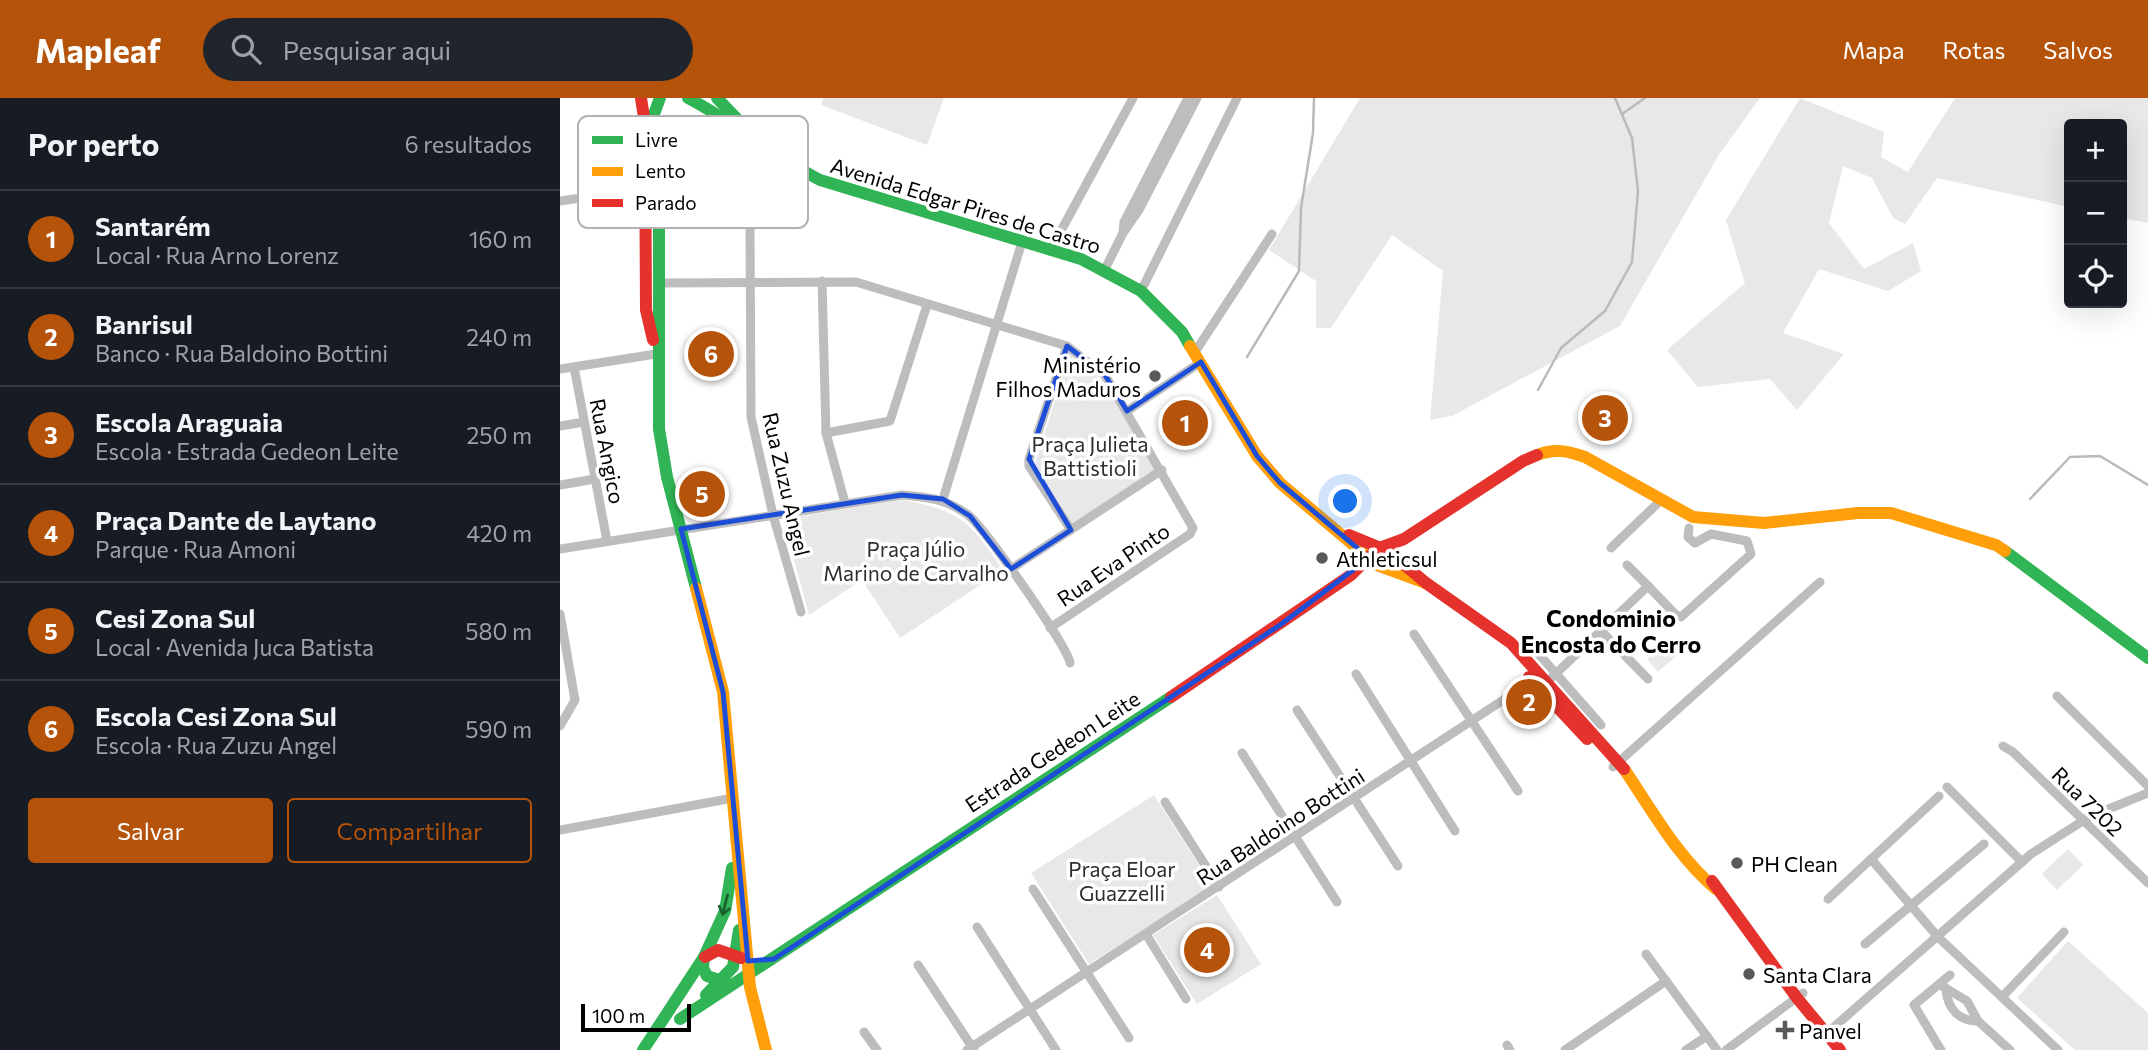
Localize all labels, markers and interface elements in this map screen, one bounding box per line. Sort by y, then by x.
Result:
search box [203,18,693,81]
text: Mapleaf [35,29,161,70]
icon: search [227,30,265,68]
text: Pesquisar aqui [283,34,451,65]
text: Mapa [1843,35,1905,64]
text: Rotas [1943,35,2005,64]
text: Salvos [2043,35,2113,64]
legend [578,116,808,228]
map controls [2064,119,2127,308]
button: + [2064,119,2127,182]
text: Por perto [28,125,160,162]
text: Livre [635,128,678,151]
text: 6 resultados [405,130,532,158]
street label: Avenida Edgar Pires de Castro [828,152,1104,258]
text: Lento [635,159,686,182]
button: − [2064,182,2127,245]
text: Parado [635,191,697,214]
text: Santarém [95,210,211,241]
text: 1 [46,225,56,253]
text: 160 m [469,225,532,253]
text: Local · Rua Arno Lorenz [95,241,339,269]
button: locate [2064,245,2127,308]
text: Banrisul [95,308,193,339]
text: 2 [44,323,58,351]
text: 240 m [466,323,532,351]
pin: 6 [688,328,734,380]
text: Banco · Rua Baldoino Bottini [95,339,388,367]
place label: Ministério Filhos Maduros [996,352,1141,401]
marker: Ministério Filhos Maduros [1147,368,1163,384]
pin: 3 [1582,392,1628,444]
street label: Rua Angico [586,396,630,506]
pin: 1 [1162,397,1208,449]
text: Escola Araguaia [95,406,283,437]
street label: Rua Zuzu Angel [758,410,816,558]
text: 3 [44,421,58,449]
text: 250 m [467,421,532,449]
park label: Praça Julieta Battistioli [1032,431,1148,480]
text: Escola · Estrada Gedeon Leite [95,437,399,465]
pin: 5 [679,468,725,520]
your location [1328,484,1362,518]
text: Praça Dante de Laytano [95,504,377,535]
street label: Rua Eva Pinto [1052,517,1174,611]
text: 4 [44,519,58,547]
text: 420 m [466,519,532,547]
text: Parque · Rua Amoni [95,535,296,563]
park label: Praça Júlio Marino de Carvalho [823,536,1009,585]
place label: Athleticsul [1336,546,1438,571]
marker: Athleticsul [1314,550,1330,566]
text: Cesi Zona Sul [95,602,255,633]
district label: Condominio Encosta do Cerro [1521,604,1701,658]
text: 5 [44,617,58,645]
text: 580 m [465,617,532,645]
text: Local · Avenida Juca Batista [95,633,374,661]
pin: 2 [1506,676,1552,728]
street label: Estrada Gedeon Leite [960,685,1144,817]
text: Escola Cesi Zona Sul [95,700,337,731]
text: 6 [44,715,58,743]
text: 590 m [465,715,532,743]
text: Escola · Rua Zuzu Angel [95,731,337,759]
street label: Rua 7202 [2047,761,2129,841]
street label: Rua Baldoino Bottini [1191,762,1369,890]
button: Salvar [28,798,273,863]
button: Compartilhar [287,798,532,863]
place label: PH Clean [1751,851,1838,876]
marker: PH Clean [1729,855,1745,871]
park label: Praça Eloar Guazzelli [1068,856,1176,905]
one-way arrow [718,893,731,916]
pin: 4 [1184,924,1230,976]
place label: Santa Clara [1763,962,1872,987]
marker: Santa Clara [1741,966,1757,982]
scale bar [581,1001,691,1033]
text: 100 m [592,1004,645,1027]
place label: Panvel [1799,1018,1862,1043]
marker: Panvel [1777,1022,1793,1038]

